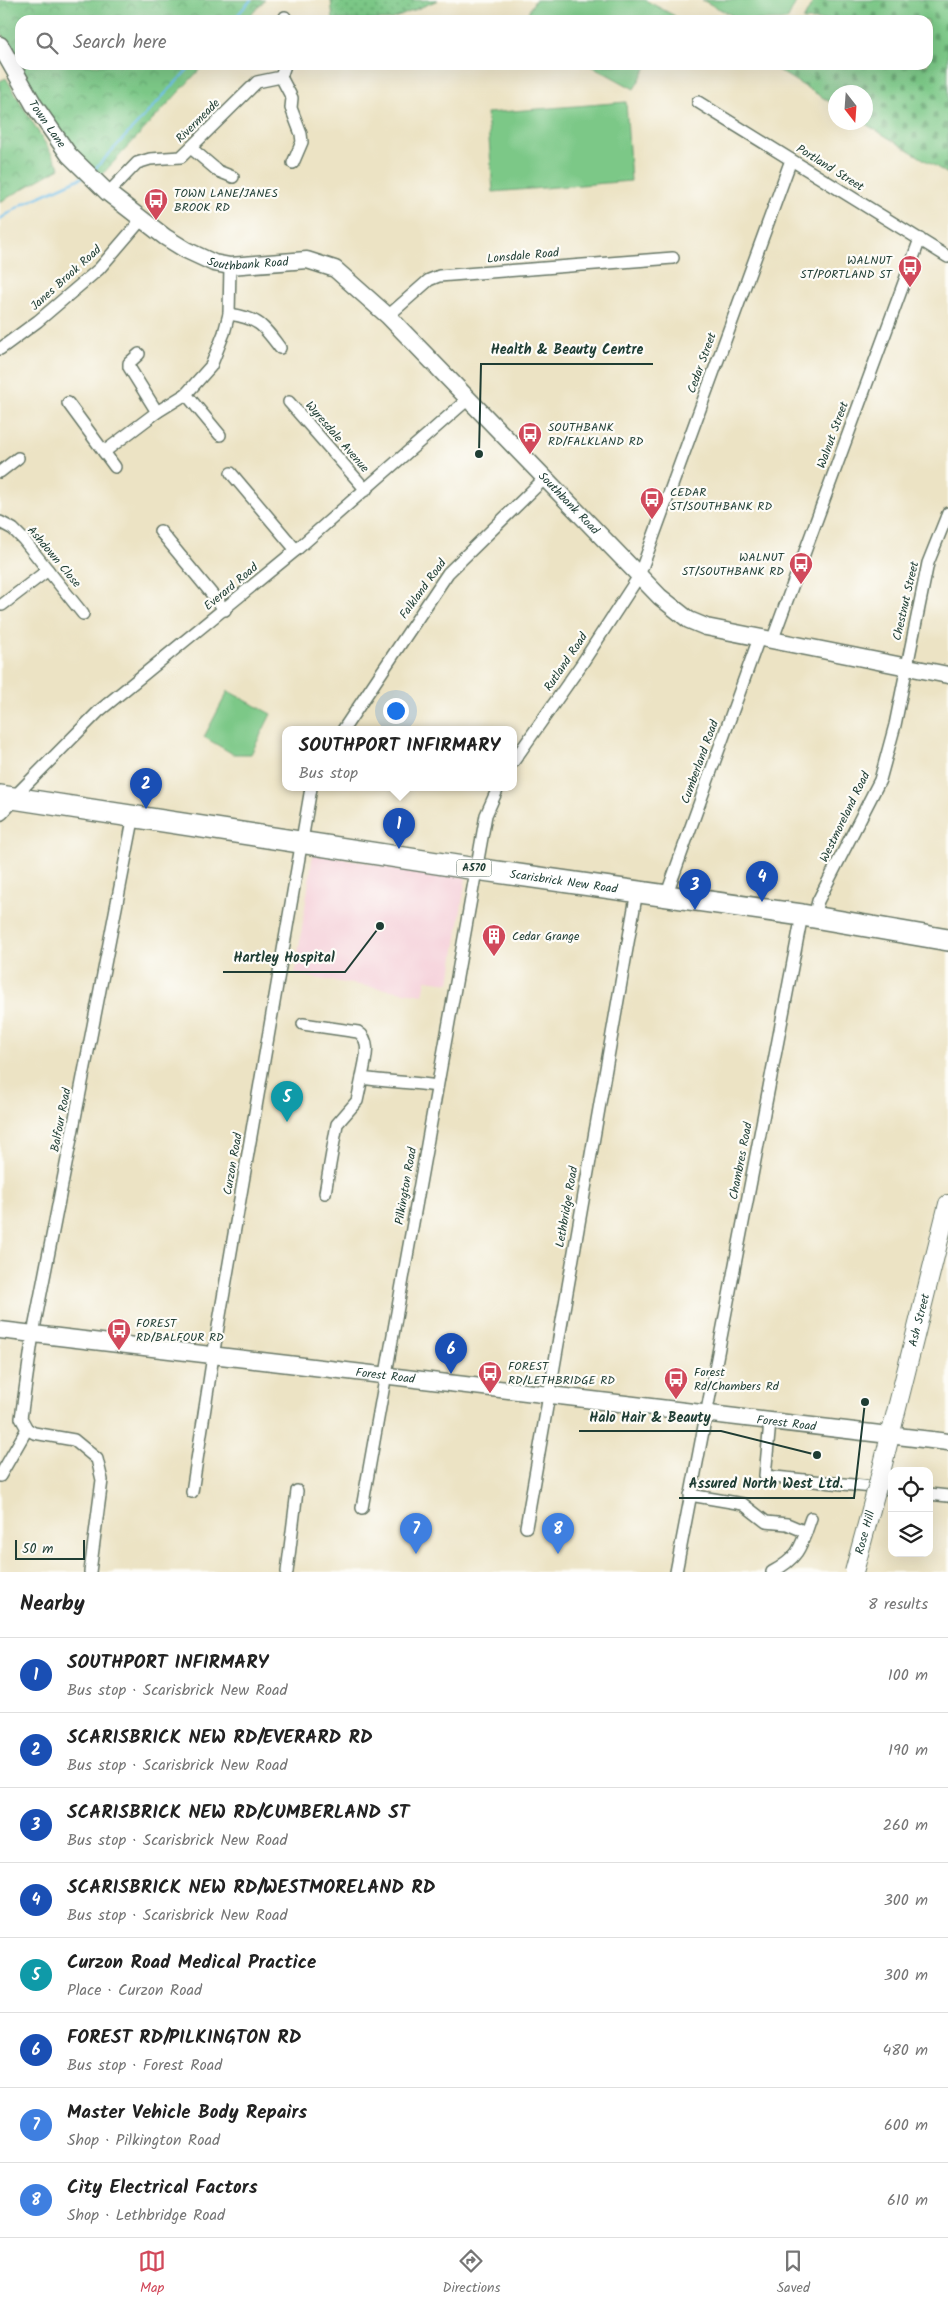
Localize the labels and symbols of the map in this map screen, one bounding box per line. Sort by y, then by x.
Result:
north arrow [828,85,873,130]
street label: Rivermeade [171,94,225,148]
street label: Town Lane [23,96,71,152]
street label: Portland Street [792,140,868,197]
place label: TOWN LANE/JANES BROOK RD [174,184,278,217]
bus stop icon: TOWN LANE/JANES BROOK RD [143,187,169,221]
street label: Janes Brook Road [26,240,107,315]
street label: Lonsdale Road [486,243,561,269]
place label: WALNUT ST/PORTLAND ST [800,251,894,284]
street label: Southbank Road [204,252,290,276]
bus stop icon: WALNUT ST/PORTLAND ST [897,254,923,288]
street label: Cedar Street [682,330,722,396]
callout: Health & Beauty Centre [481,335,653,364]
text: Health & Beauty Centre [491,339,644,361]
street label: Wyresdale Avenue [300,397,374,477]
street label: Walnut Street [812,399,854,471]
place label: SOUTHBANK RD/FALKLAND RD [548,418,644,451]
bus stop icon: SOUTHBANK RD/FALKLAND RD [517,421,543,455]
street label: Southbank Road [534,467,605,540]
place label: CEDAR ST/SOUTHBANK RD [670,483,772,516]
bus stop icon: CEDAR ST/SOUTHBANK RD [639,486,665,520]
street label: Ashdown Close [22,522,86,593]
place label: WALNUT ST/SOUTHBANK RD [682,548,786,581]
bus stop icon: WALNUT ST/SOUTHBANK RD [788,551,814,585]
street label: Falkland Road [395,554,452,623]
street label: Everard Road [200,558,263,615]
street label: Chestnut Street [888,559,924,643]
street label: Rutland Road [539,628,593,695]
your location [383,698,409,724]
street label: Cumberland Road [676,716,724,807]
pin: 2 [130,768,162,809]
street label: Westmoreland Road [815,768,876,866]
pin: 1 [383,808,415,849]
road number: A570 [456,860,492,876]
pin: 4 [746,861,778,902]
street label: Scarisbrick New Road [508,864,620,899]
pin: 3 [679,869,711,910]
building icon: Cedar Grange [481,923,507,957]
place label: Cedar Grange [512,927,580,946]
callout: Hartley Hospital [223,943,345,972]
text: Hartley Hospital [233,947,335,969]
pin: 5 [271,1081,303,1122]
street label: Balfour Road [45,1085,77,1154]
street label: Chambres Road [724,1120,758,1201]
street label: Curzon Road [218,1130,248,1197]
street label: Pilkington Road [390,1145,422,1226]
street label: Lethbridge Road [551,1164,584,1249]
street label: Ash Street [903,1291,935,1349]
place label: FOREST RD/BALFOUR RD [136,1314,224,1347]
bus stop icon: FOREST RD/BALFOUR RD [106,1317,132,1351]
pin: 6 [435,1333,467,1374]
place label: FOREST RD/LETHBRIDGE RD [508,1357,615,1390]
bus stop icon: FOREST RD/LETHBRIDGE RD [477,1360,503,1394]
street label: Forest Road [355,1363,417,1389]
place label: Forest Rd/Chambers Rd [694,1363,780,1396]
bus stop icon: Forest Rd/Chambers Rd [663,1366,689,1400]
callout: Halo Hair & Beauty [579,1402,721,1431]
text: Halo Hair & Beauty [589,1407,712,1429]
street label: Forest Road [756,1410,818,1436]
callout: Assured North West Ltd. [679,1469,854,1498]
text: Assured North West Ltd. [689,1473,843,1495]
street label: Rose Hill [850,1508,880,1556]
pin: 7 [400,1513,432,1554]
pin: 8 [542,1513,574,1554]
scale bar [15,1537,85,1560]

